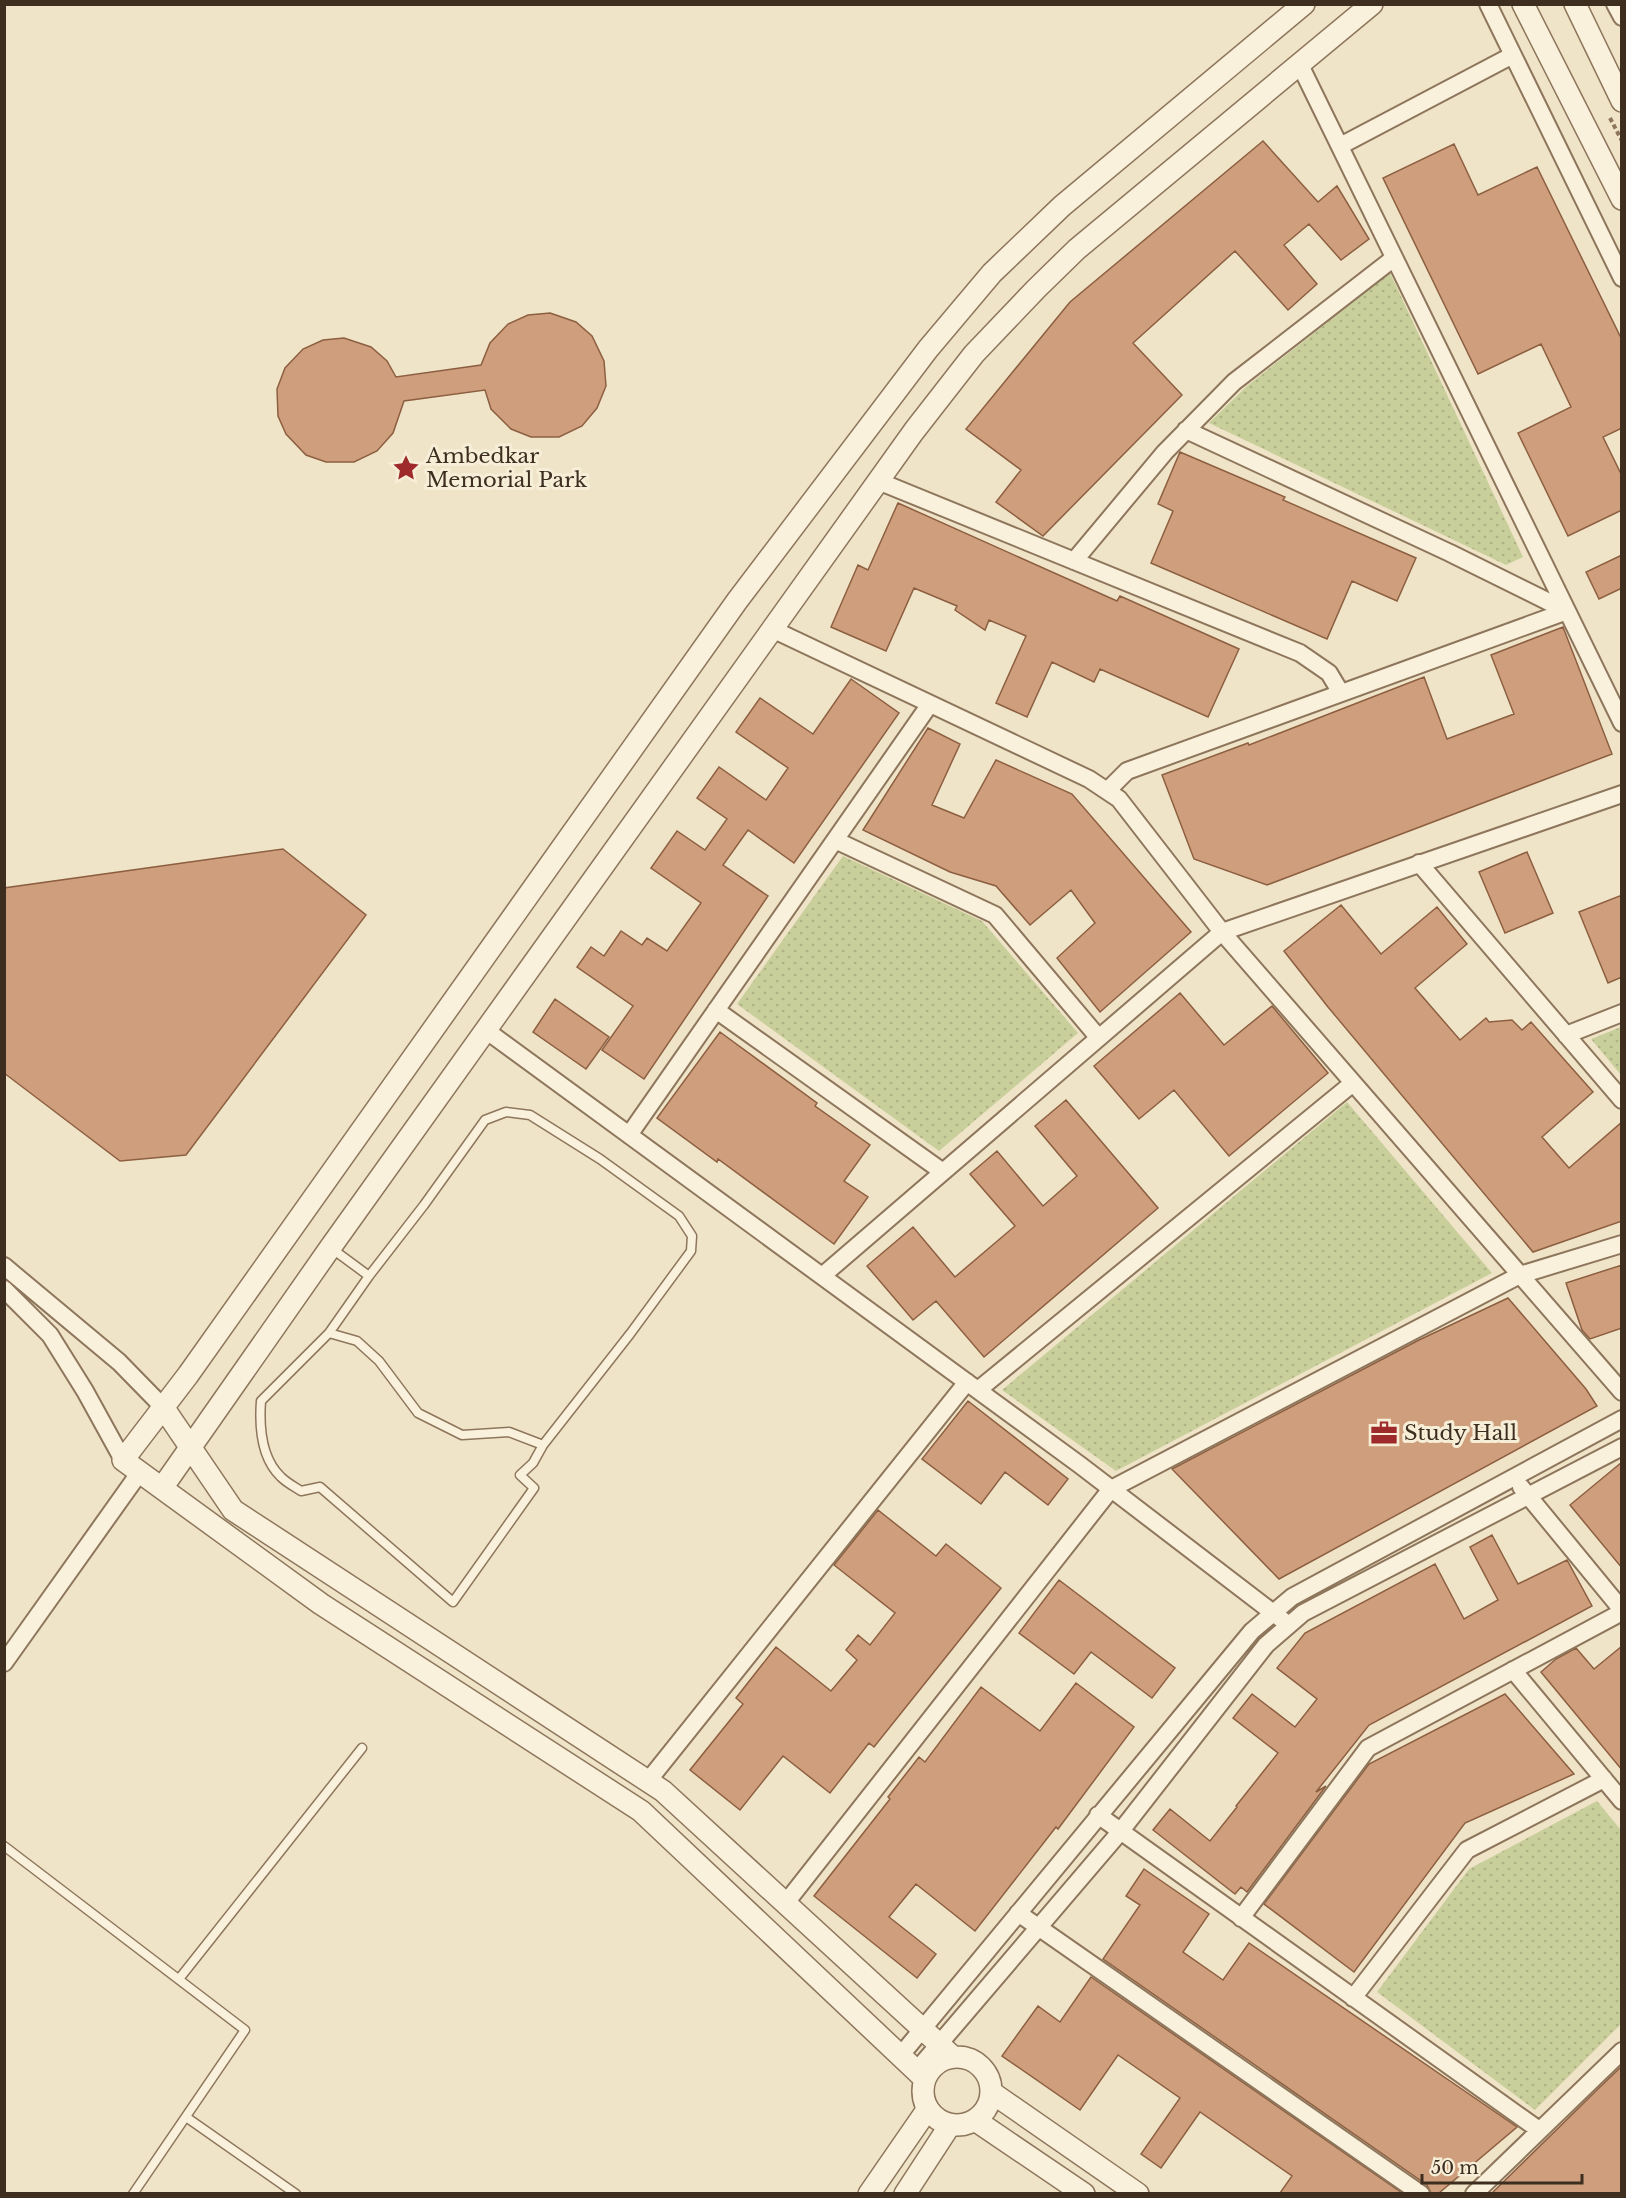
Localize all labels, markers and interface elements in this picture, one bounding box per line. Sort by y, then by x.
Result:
place label: Ambedkar Memorial Park [425,443,587,493]
place icon: Ambedkar Memorial Park [391,453,421,483]
office icon: Study Hall [1369,1418,1399,1448]
place label: Study Hall [1404,1420,1517,1446]
scale bar [1422,2147,1582,2185]
text: 50 m [1431,2157,1479,2179]

